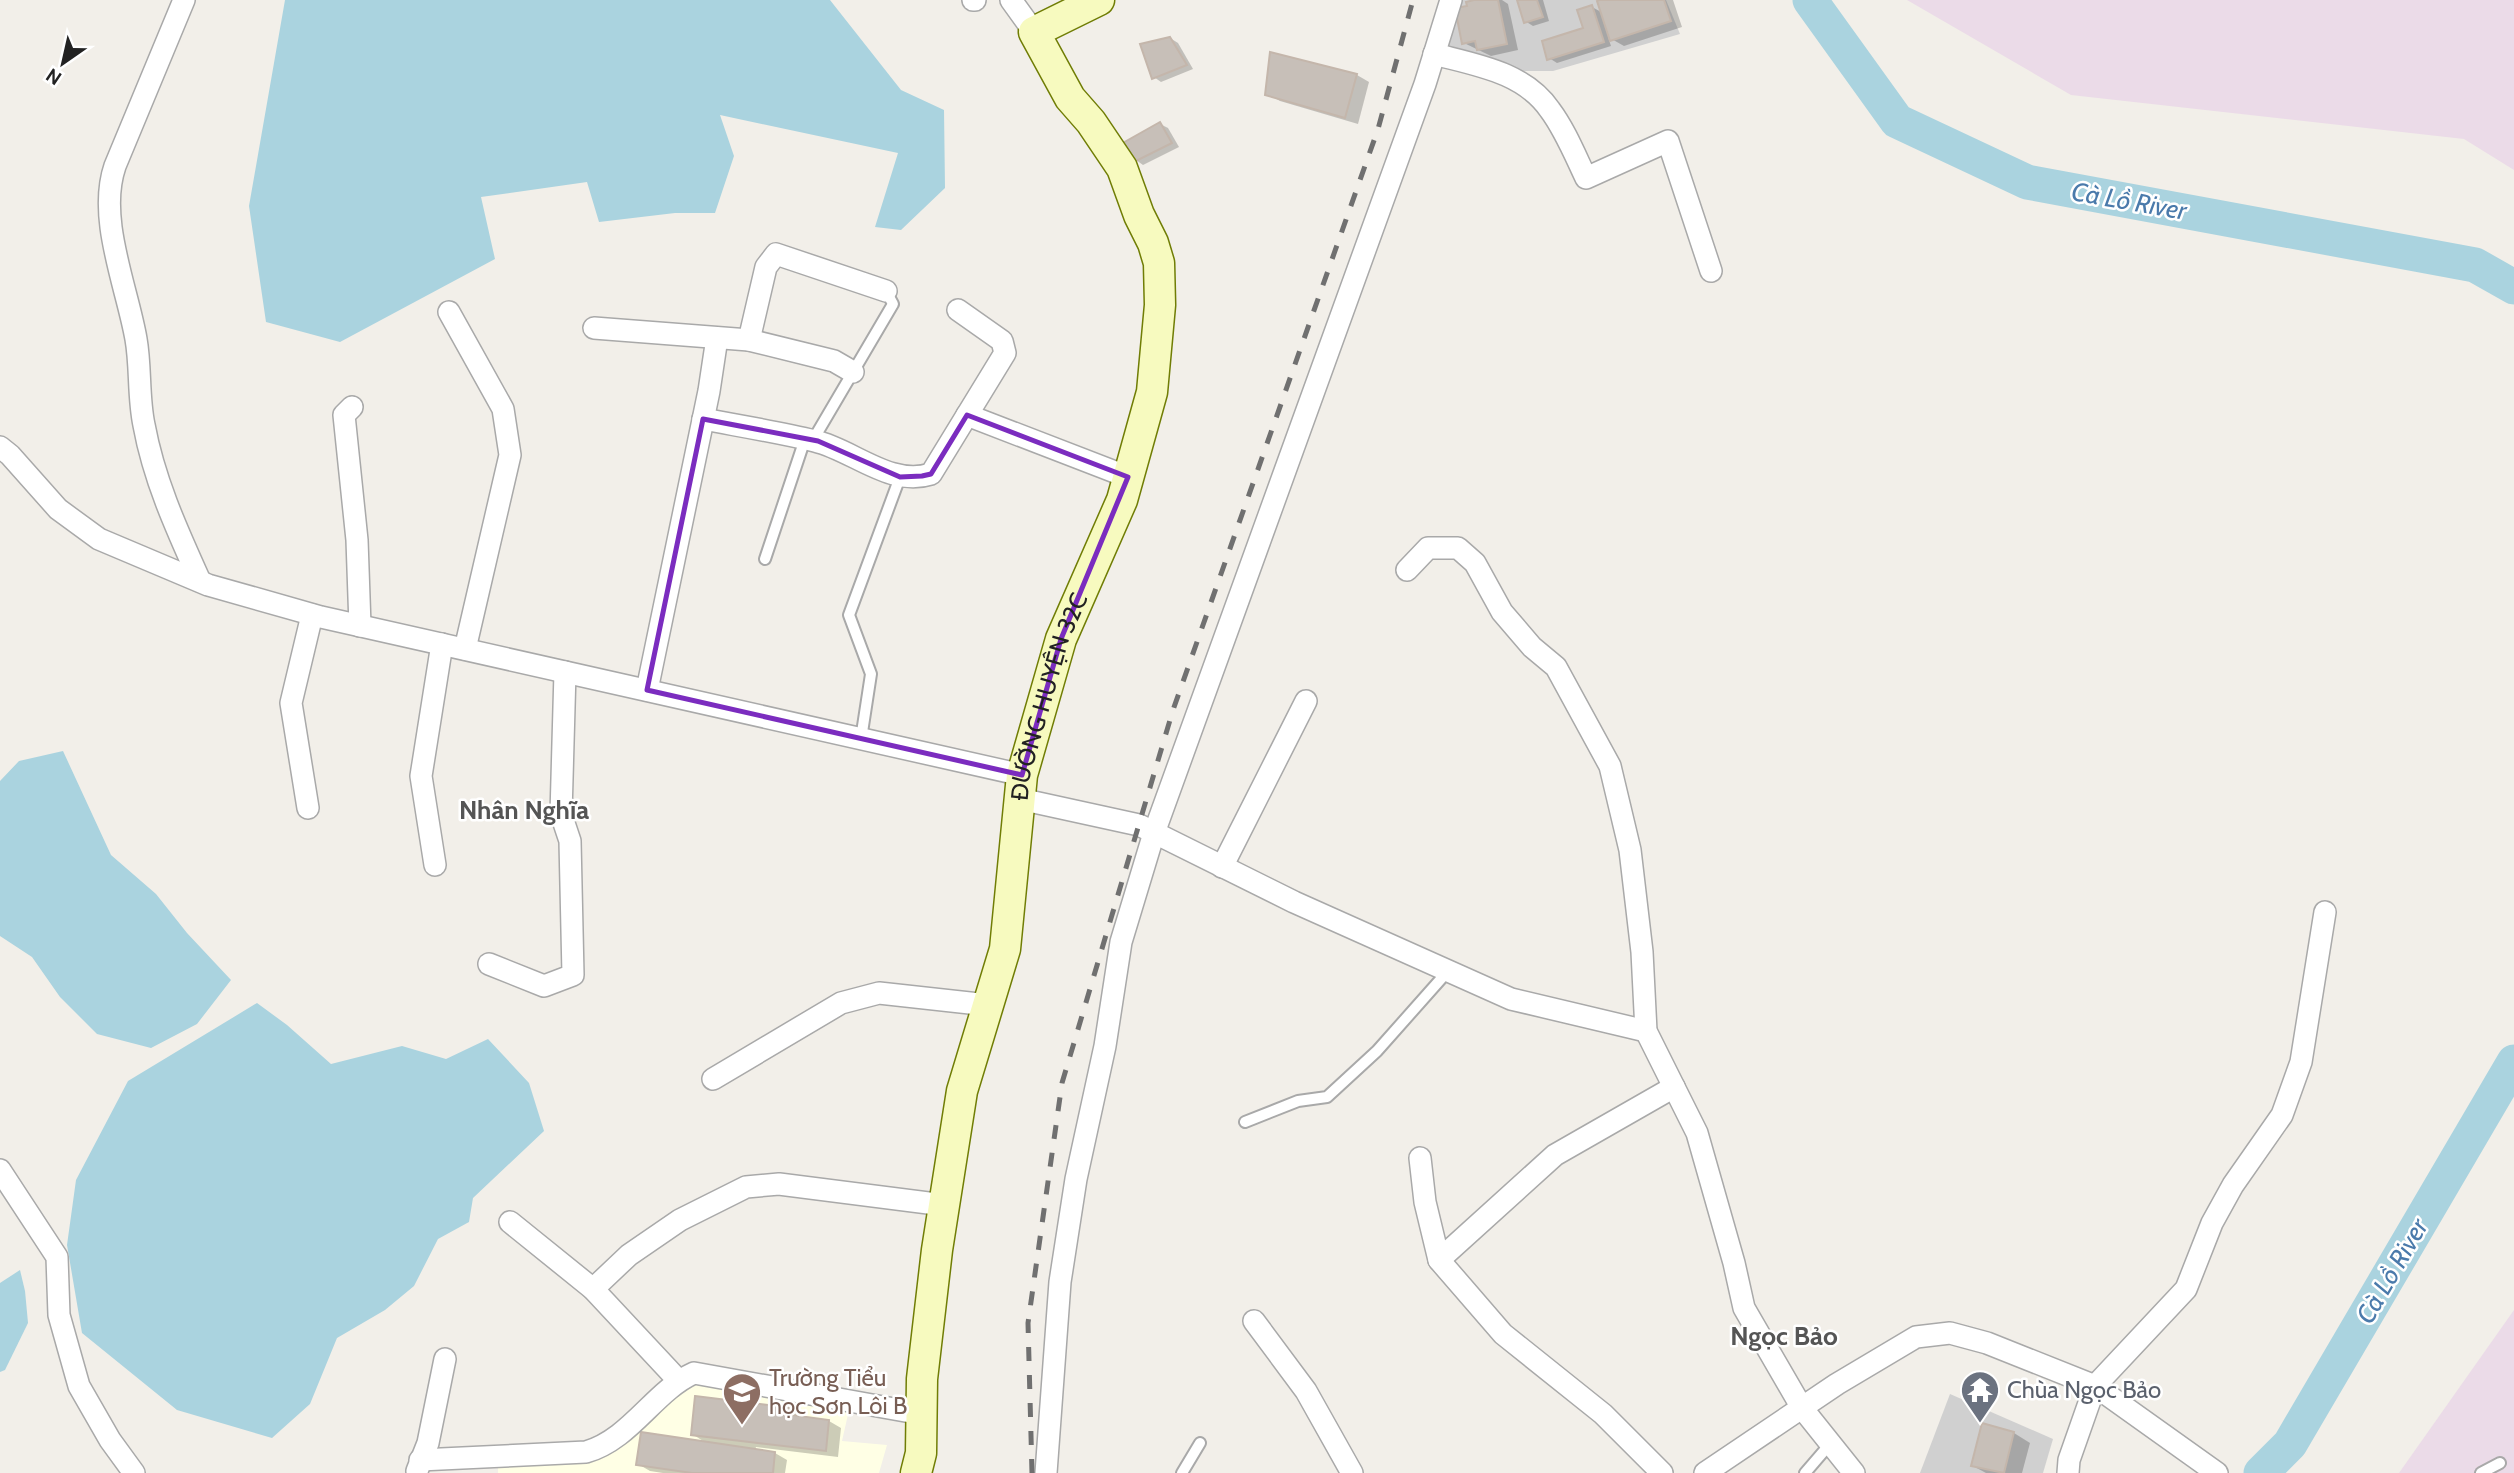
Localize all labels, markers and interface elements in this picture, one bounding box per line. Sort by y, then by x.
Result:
north arrow [28,28,98,98]
text: N [42,63,66,90]
water label: Cà Lồ River [2069,175,2190,227]
street label: ĐƯỜNG HUYỆN 32C [1005,588,1093,802]
district label: Nhân Nghĩa [459,794,589,826]
water label: Cà Lồ River [2349,1212,2435,1329]
district label: Ngọc Bảo [1730,1320,1838,1352]
place label: Trường Tiểu học Sơn Lôi B [769,1363,907,1420]
temple icon: Chùa Ngọc Bảo [1959,1369,2001,1424]
school or university icon: Trường Tiểu học Sơn Lôi B [721,1371,763,1426]
place label: Chùa Ngọc Bảo [2007,1375,2161,1404]

